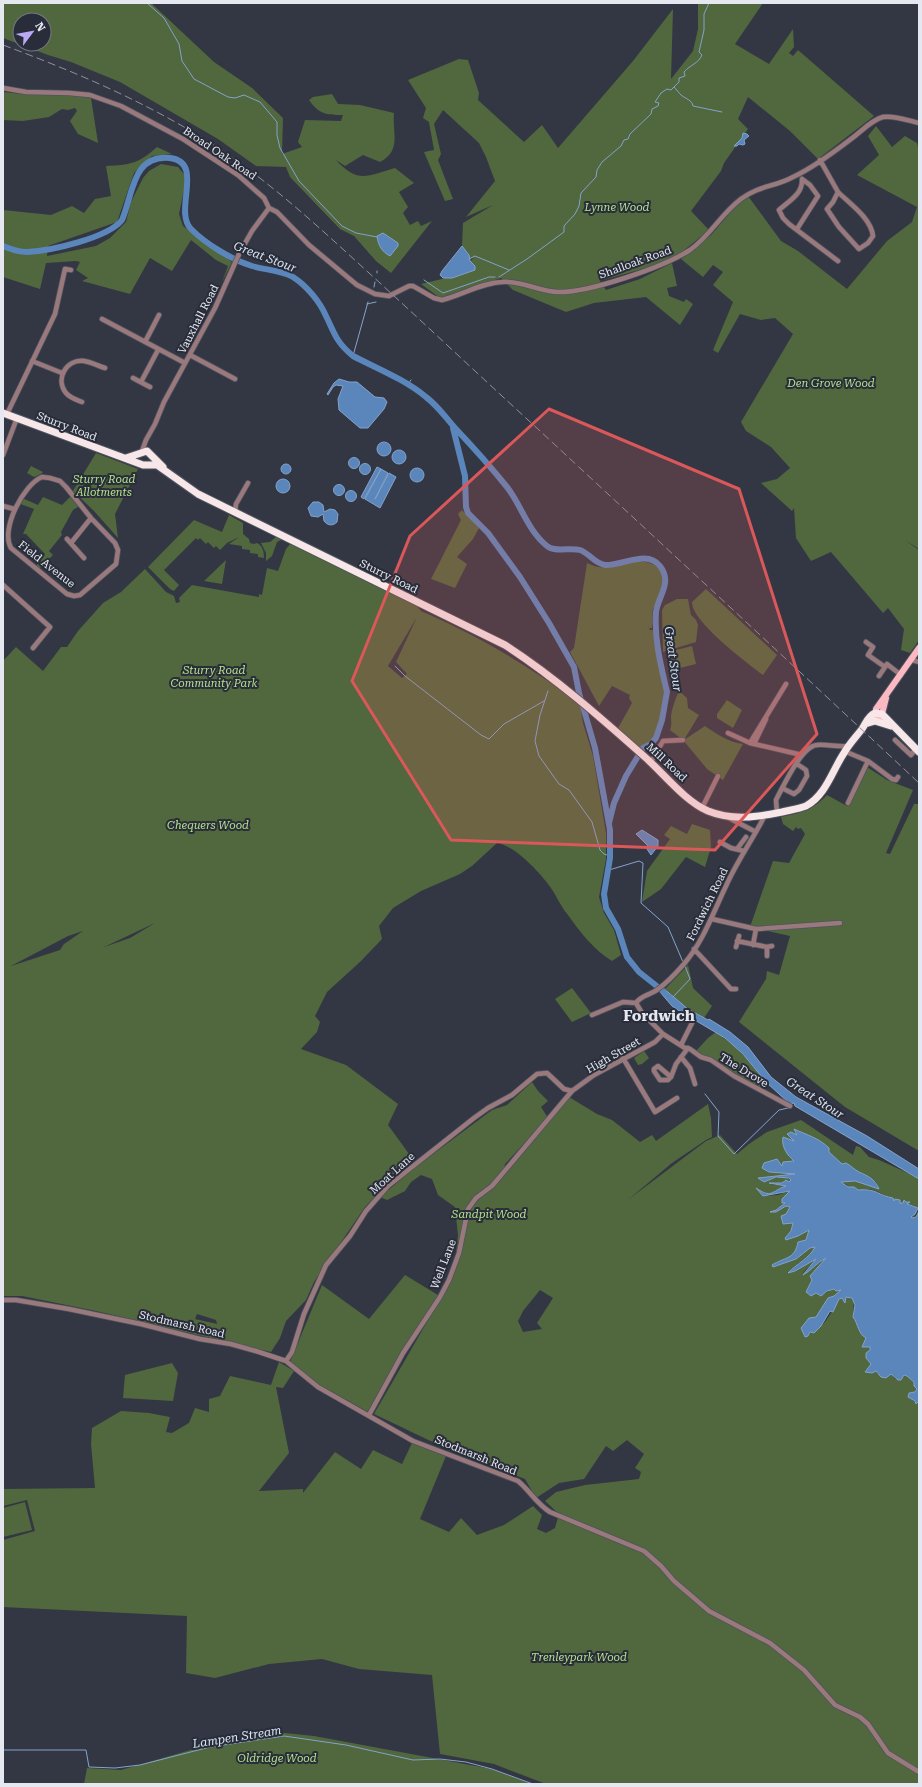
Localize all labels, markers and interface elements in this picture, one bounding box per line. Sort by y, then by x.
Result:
north arrow [12,12,52,52]
text: N [32,20,48,34]
street label: Broad Oak Road [181,124,259,183]
park label: Lynne Wood [584,201,650,214]
water label: Great Stour [232,239,298,275]
street label: Shalloak Road [597,243,673,282]
street label: Vauxhall Road [175,282,221,356]
park label: Den Grove Wood [786,377,875,390]
street label: Sturry Road [35,409,99,444]
park label: Sturry Road Allotments [72,473,135,499]
street label: Field Avenue [16,538,78,591]
street label: Sturry Road [357,557,420,596]
water label: Great Stour [661,625,685,693]
park label: Sturry Road Community Park [170,664,258,690]
street label: Mill Road [644,740,690,784]
park label: Chequers Wood [167,819,249,832]
street label: Fordwich Road [684,865,731,943]
district label: Fordwich [623,1007,695,1025]
street label: High Street [584,1035,643,1076]
street label: The Drove [717,1051,771,1090]
water label: Great Stour [784,1074,846,1122]
street label: Moat Lane [367,1150,417,1197]
park label: Sandpit Wood [451,1208,527,1221]
street label: Well Lane [428,1237,459,1291]
street label: Stodmarsh Road [138,1308,226,1341]
street label: Stodmarsh Road [433,1433,519,1478]
park label: Trenleypark Wood [531,1651,627,1664]
water label: Lampen Stream [191,1723,283,1751]
park label: Oldridge Wood [237,1752,317,1765]

